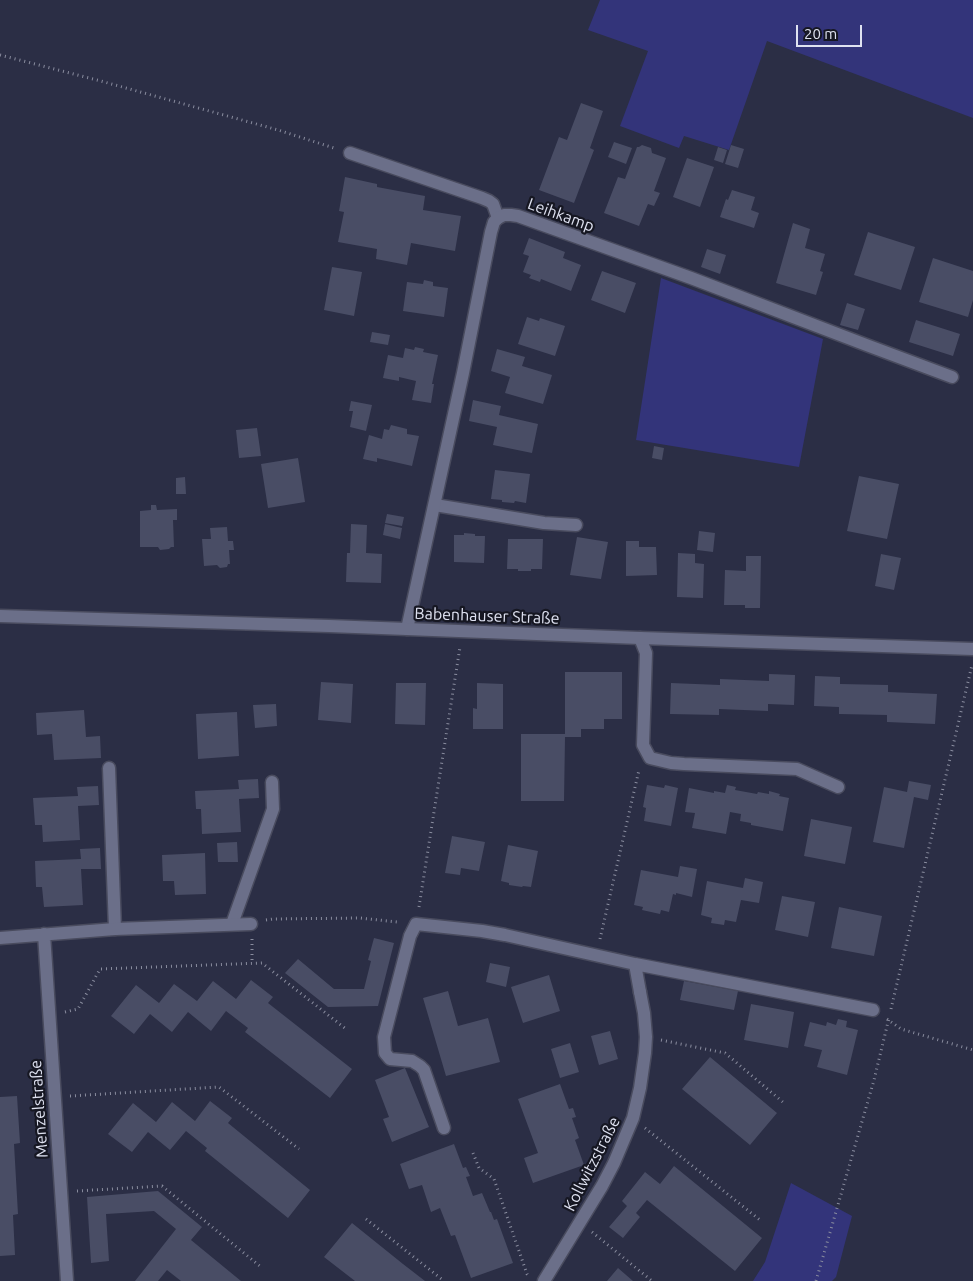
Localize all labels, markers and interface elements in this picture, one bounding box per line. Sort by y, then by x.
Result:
scale bar [798,15,864,47]
text: 20 m [804,25,837,42]
street label: Leihkamp [525,194,597,236]
street label: Babenhauser Straße [414,604,560,628]
street label: Menzelstraße [26,1059,52,1159]
street label: Kollwitzstraße [560,1114,624,1214]

